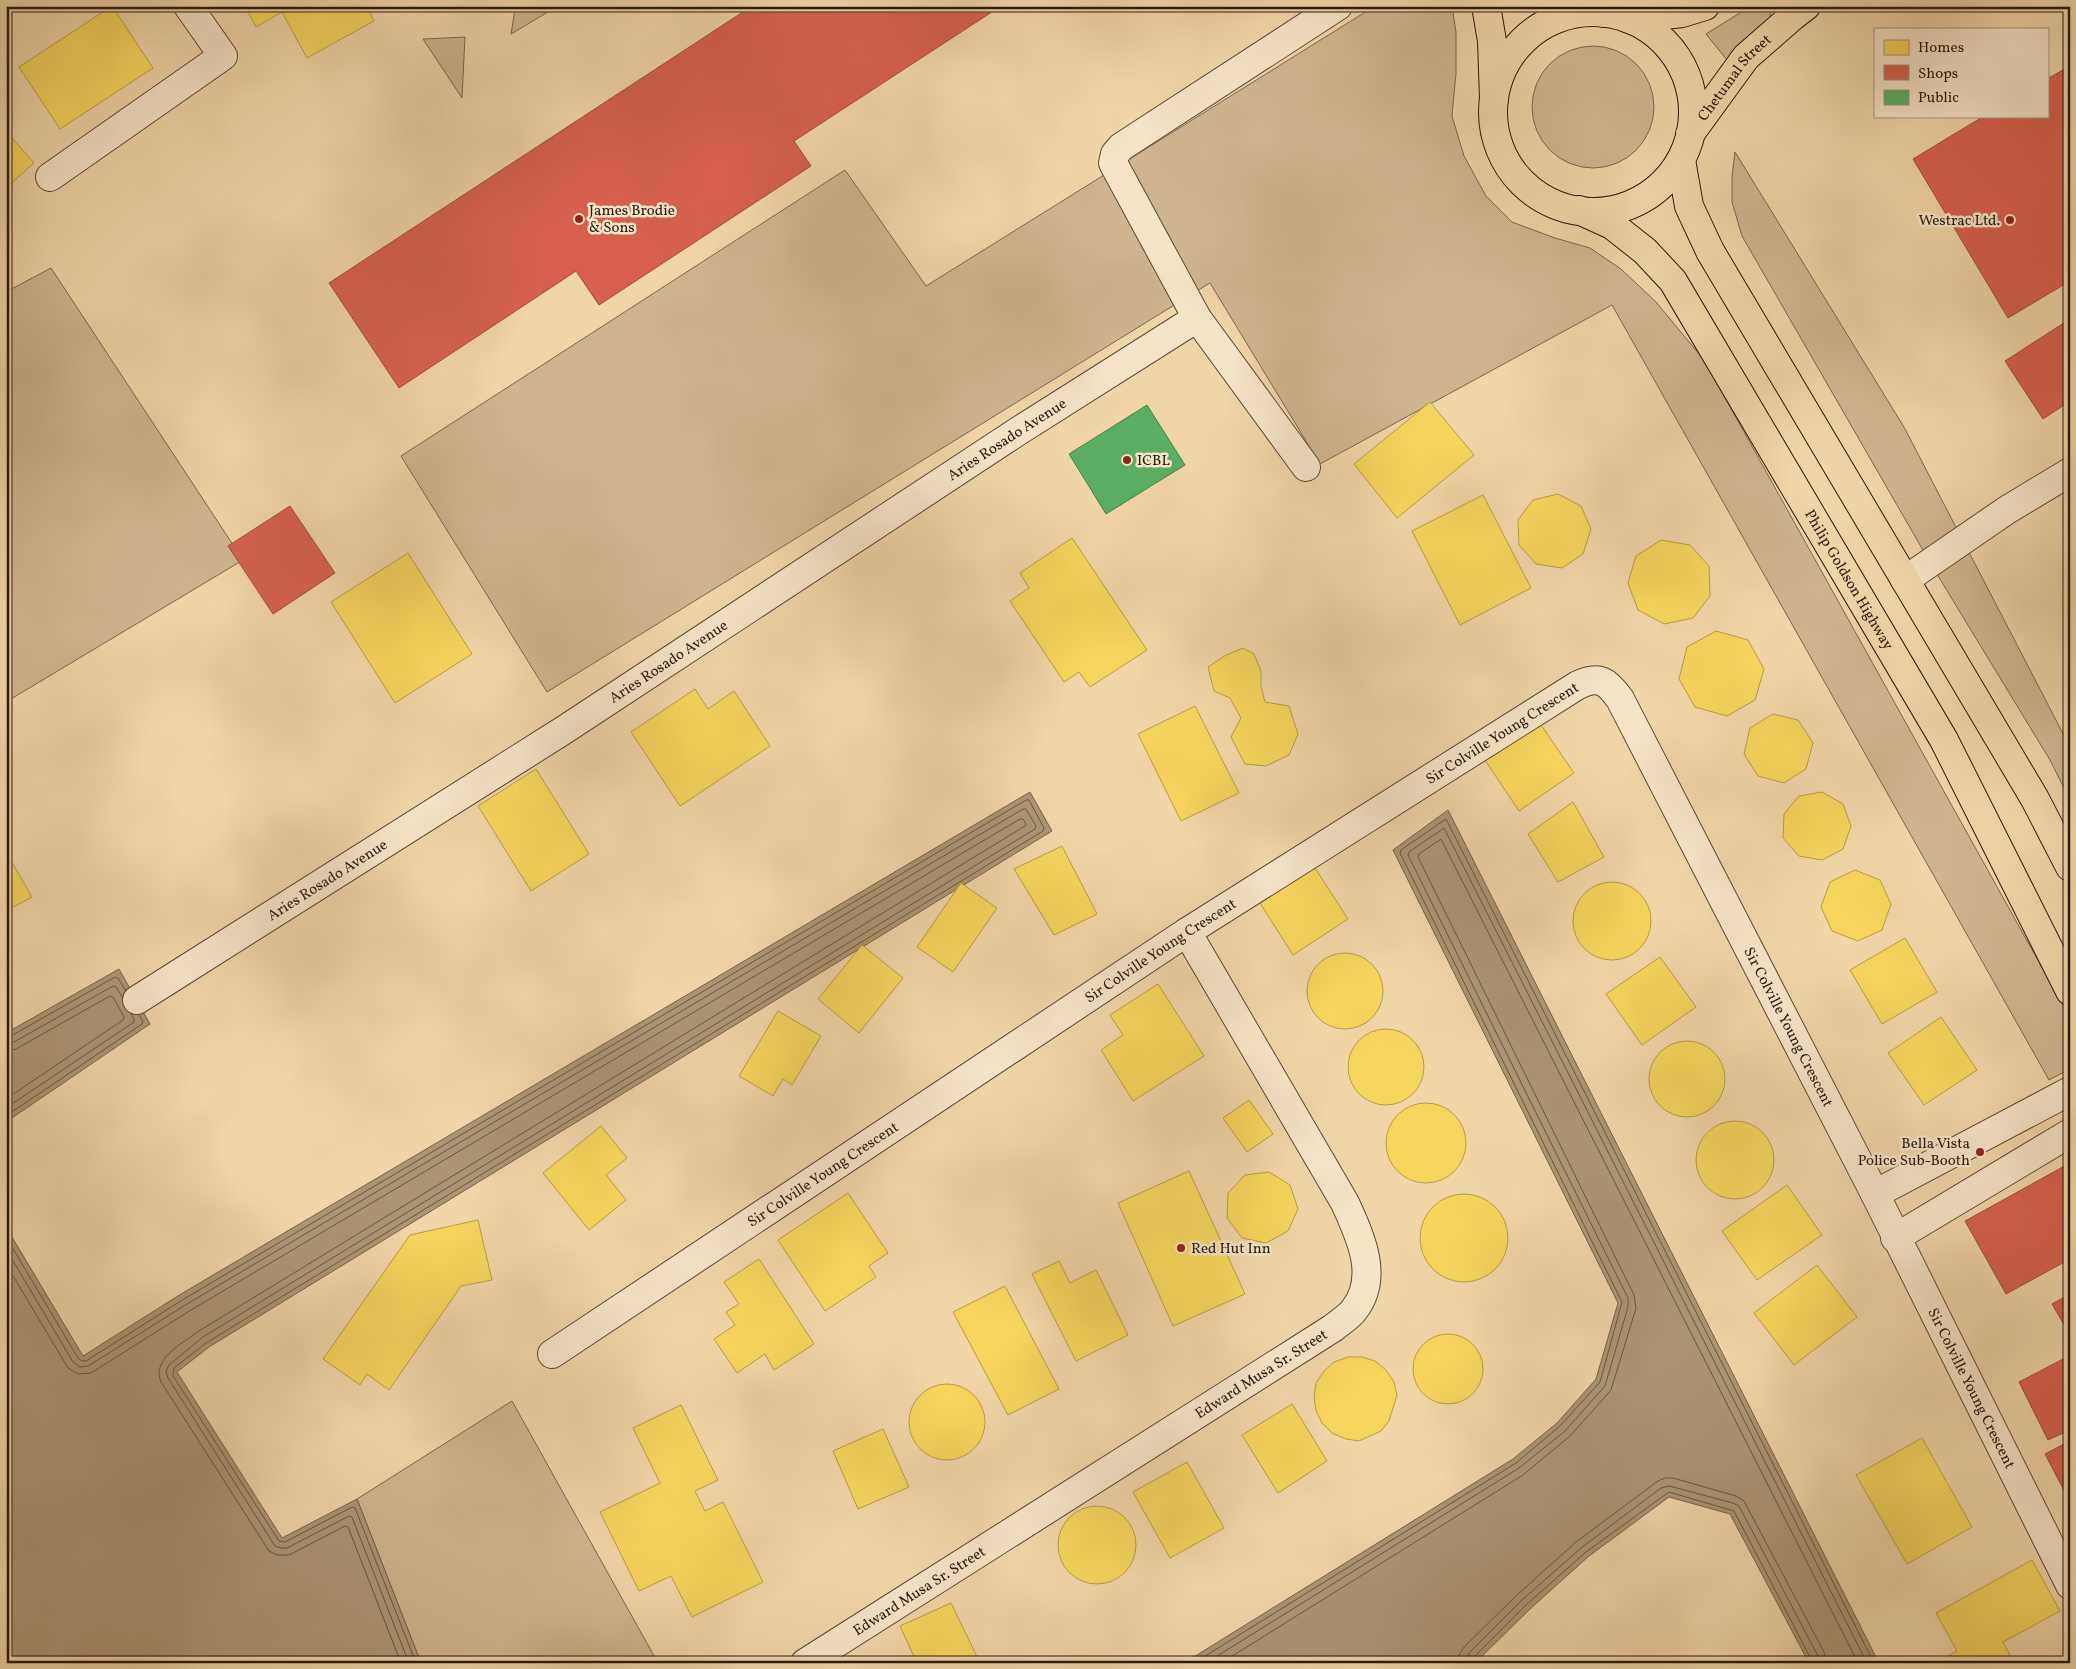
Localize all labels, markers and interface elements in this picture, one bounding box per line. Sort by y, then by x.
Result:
legend [1874,28,2048,118]
street label: Chetumal Street [1694,30,1777,126]
text: Homes [1918,38,1964,59]
text: Shops [1918,64,1958,85]
text: Public [1918,88,1959,109]
place label: James Brodie & Sons [589,201,675,239]
place label: Westrac Ltd. [1918,211,2000,232]
marker: James Brodie & Sons [573,213,585,225]
marker: Westrac Ltd. [2004,214,2016,226]
street label: Aries Rosado Avenue [944,394,1071,487]
place label: ICBL [1137,451,1170,472]
marker: ICBL [1121,454,1133,466]
street label: Philip Goldson Highway [1798,506,1898,654]
street label: Aries Rosado Avenue [605,616,733,709]
street label: Sir Colville Young Crescent [1422,678,1583,791]
street label: Aries Rosado Avenue [264,835,392,927]
street label: Sir Colville Young Crescent [1081,894,1241,1009]
street label: Sir Colville Young Crescent [1738,944,1837,1111]
street label: Sir Colville Young Crescent [744,1118,903,1233]
place label: Bella Vista Police Sub-Booth [1858,1134,1970,1172]
marker: Bella Vista Police Sub-Booth [1974,1146,1986,1158]
place label: Red Hut Inn [1191,1239,1271,1260]
marker: Red Hut Inn [1175,1242,1187,1254]
street label: Sir Colville Young Crescent [1922,1305,2019,1473]
street label: Edward Musa Sr. Street [1191,1325,1332,1425]
street label: Edward Musa Sr. Street [849,1542,990,1642]

